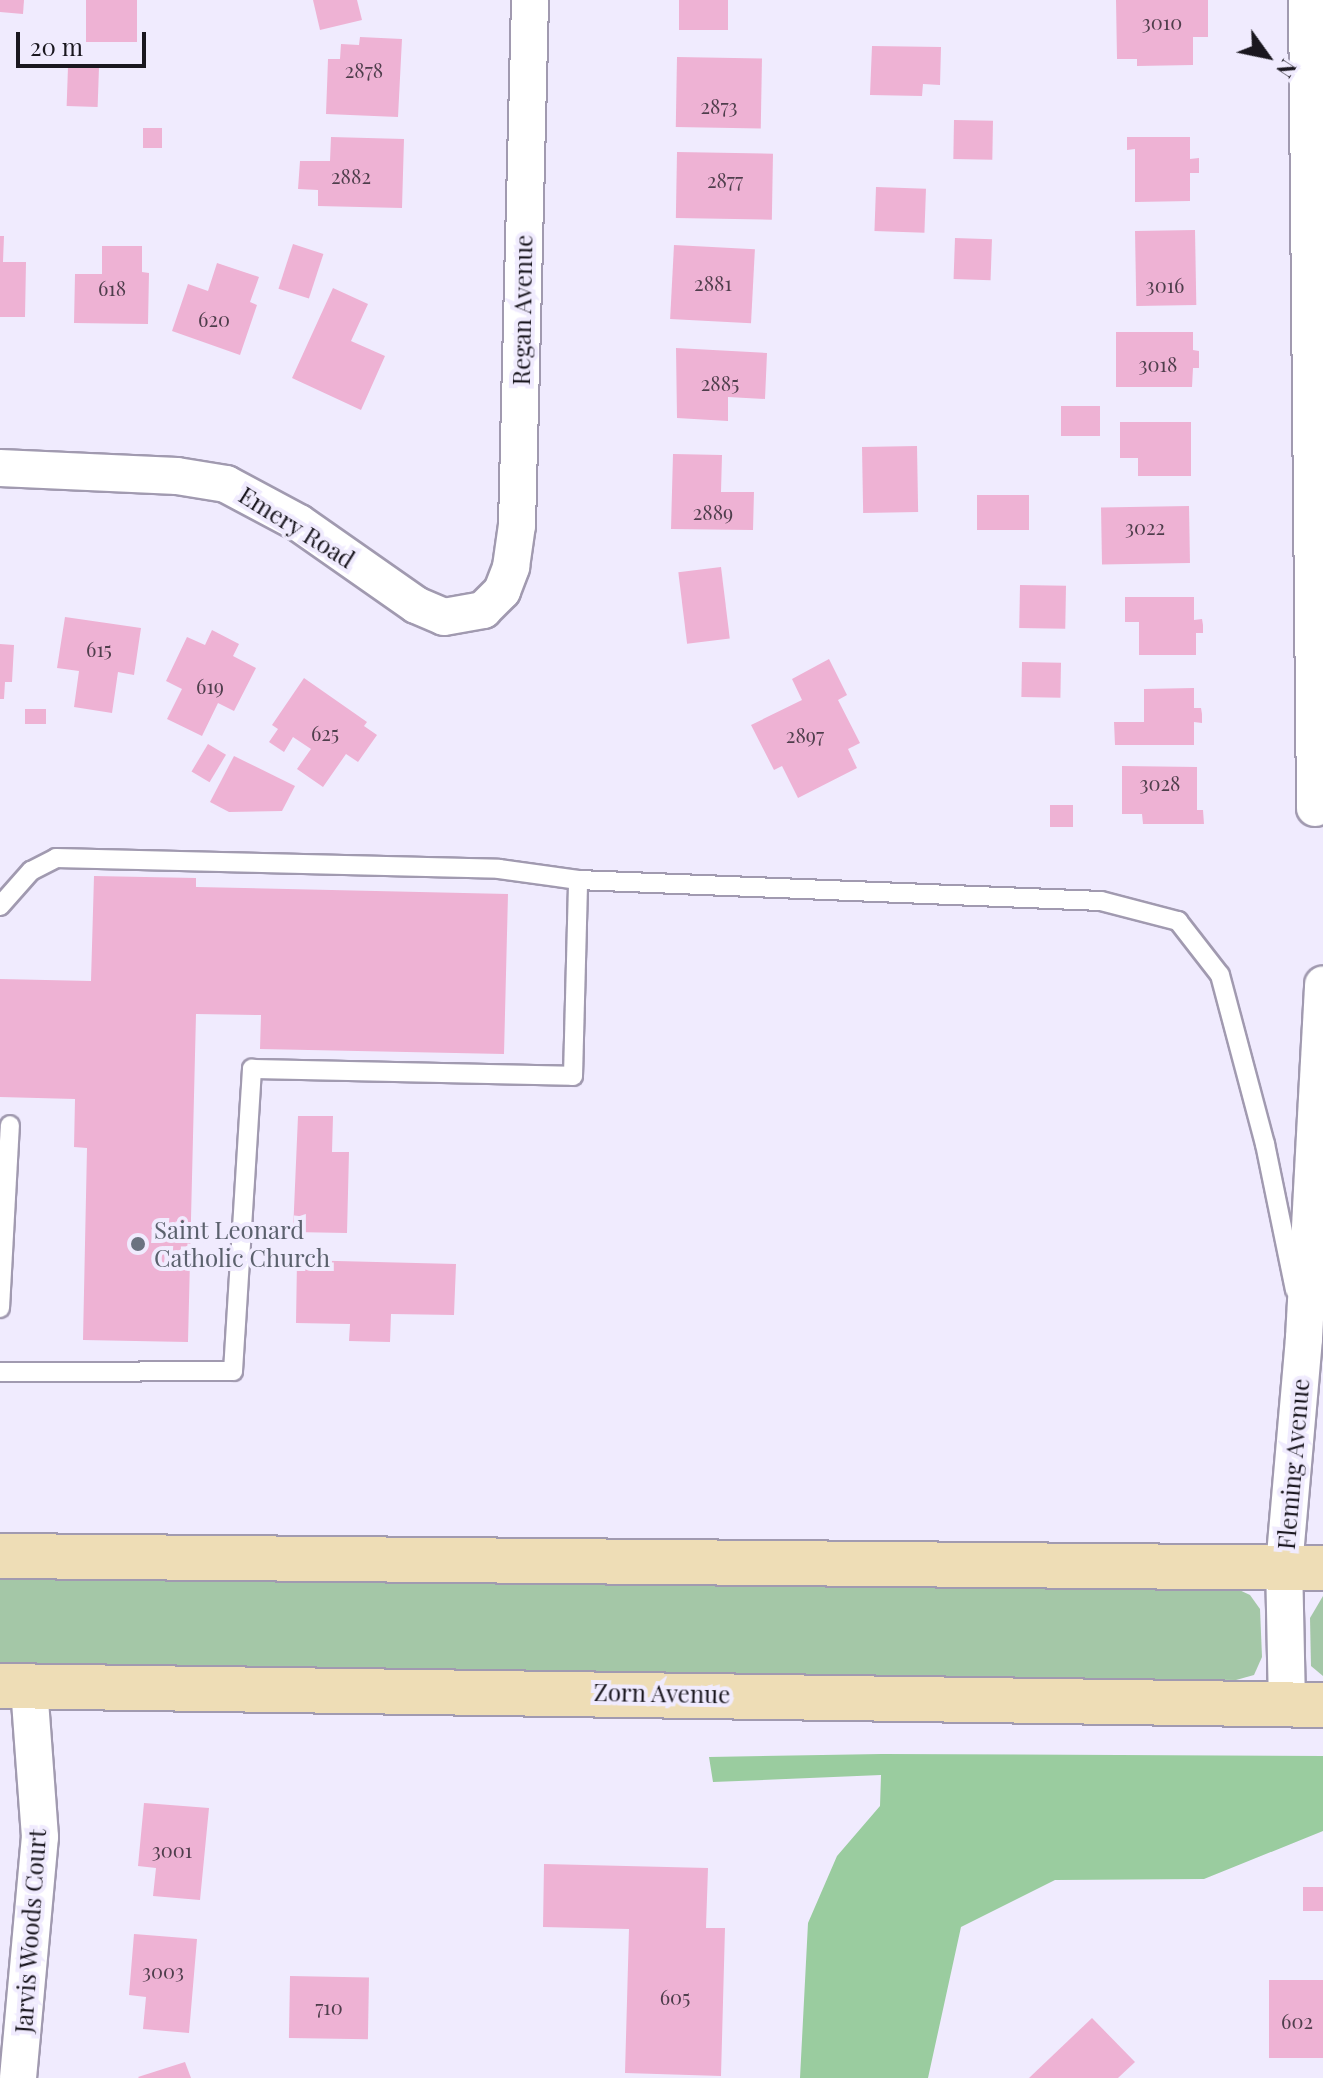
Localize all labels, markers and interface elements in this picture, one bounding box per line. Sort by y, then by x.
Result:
house number: 3010 [1142,9,1182,33]
scale bar [20,16,150,66]
north arrow [1227,16,1307,96]
text: 20 m [30,30,83,62]
text: N [1270,54,1304,84]
house number: 2878 [345,57,383,81]
house number: 2873 [700,93,738,117]
house number: 2882 [331,163,371,187]
house number: 2877 [707,167,743,191]
street label: Regan Avenue [506,234,538,386]
house number: 2881 [694,270,732,294]
house number: 3016 [1146,272,1184,296]
house number: 618 [98,275,126,299]
house number: 620 [198,306,230,330]
house number: 3018 [1139,351,1177,375]
house number: 2885 [701,370,739,394]
street label: Emery Road [234,480,360,574]
house number: 2889 [693,499,733,523]
house number: 3022 [1125,514,1165,538]
house number: 615 [86,636,112,660]
house number: 619 [196,673,224,697]
house number: 625 [311,720,339,744]
house number: 2897 [786,722,824,746]
house number: 3028 [1140,770,1180,794]
place label: Saint Leonard Catholic Church [154,1216,330,1272]
marker: Saint Leonard Catholic Church [129,1235,147,1253]
street label: Fleming Avenue [1271,1377,1315,1551]
street label: Zorn Avenue [593,1677,731,1709]
street label: Jarvis Woods Court [8,1828,52,2034]
house number: 3001 [152,1837,192,1861]
house number: 3003 [142,1958,184,1982]
house number: 605 [660,1984,690,2008]
house number: 710 [315,1994,343,2018]
house number: 602 [1281,2008,1313,2032]

